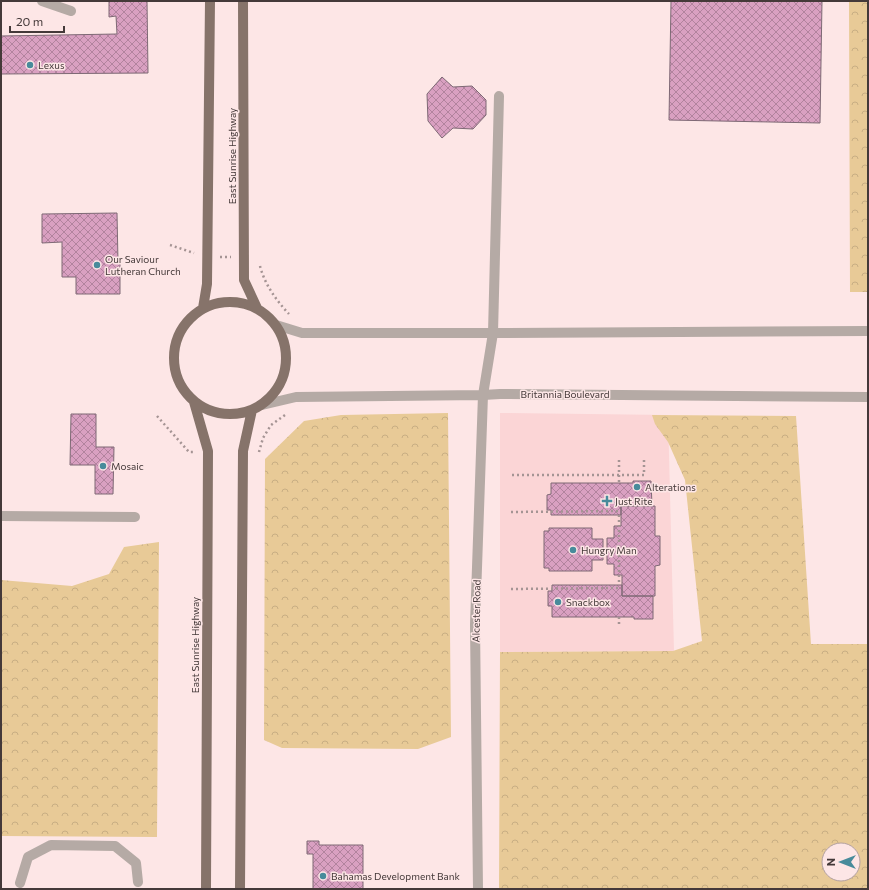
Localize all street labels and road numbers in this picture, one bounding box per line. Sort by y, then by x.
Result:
street label: East Sunrise Highway [226,108,238,204]
street label: Britannia Boulevard [520,388,610,400]
street label: Alcester Road [469,579,483,642]
street label: East Sunrise Highway [189,597,201,693]

